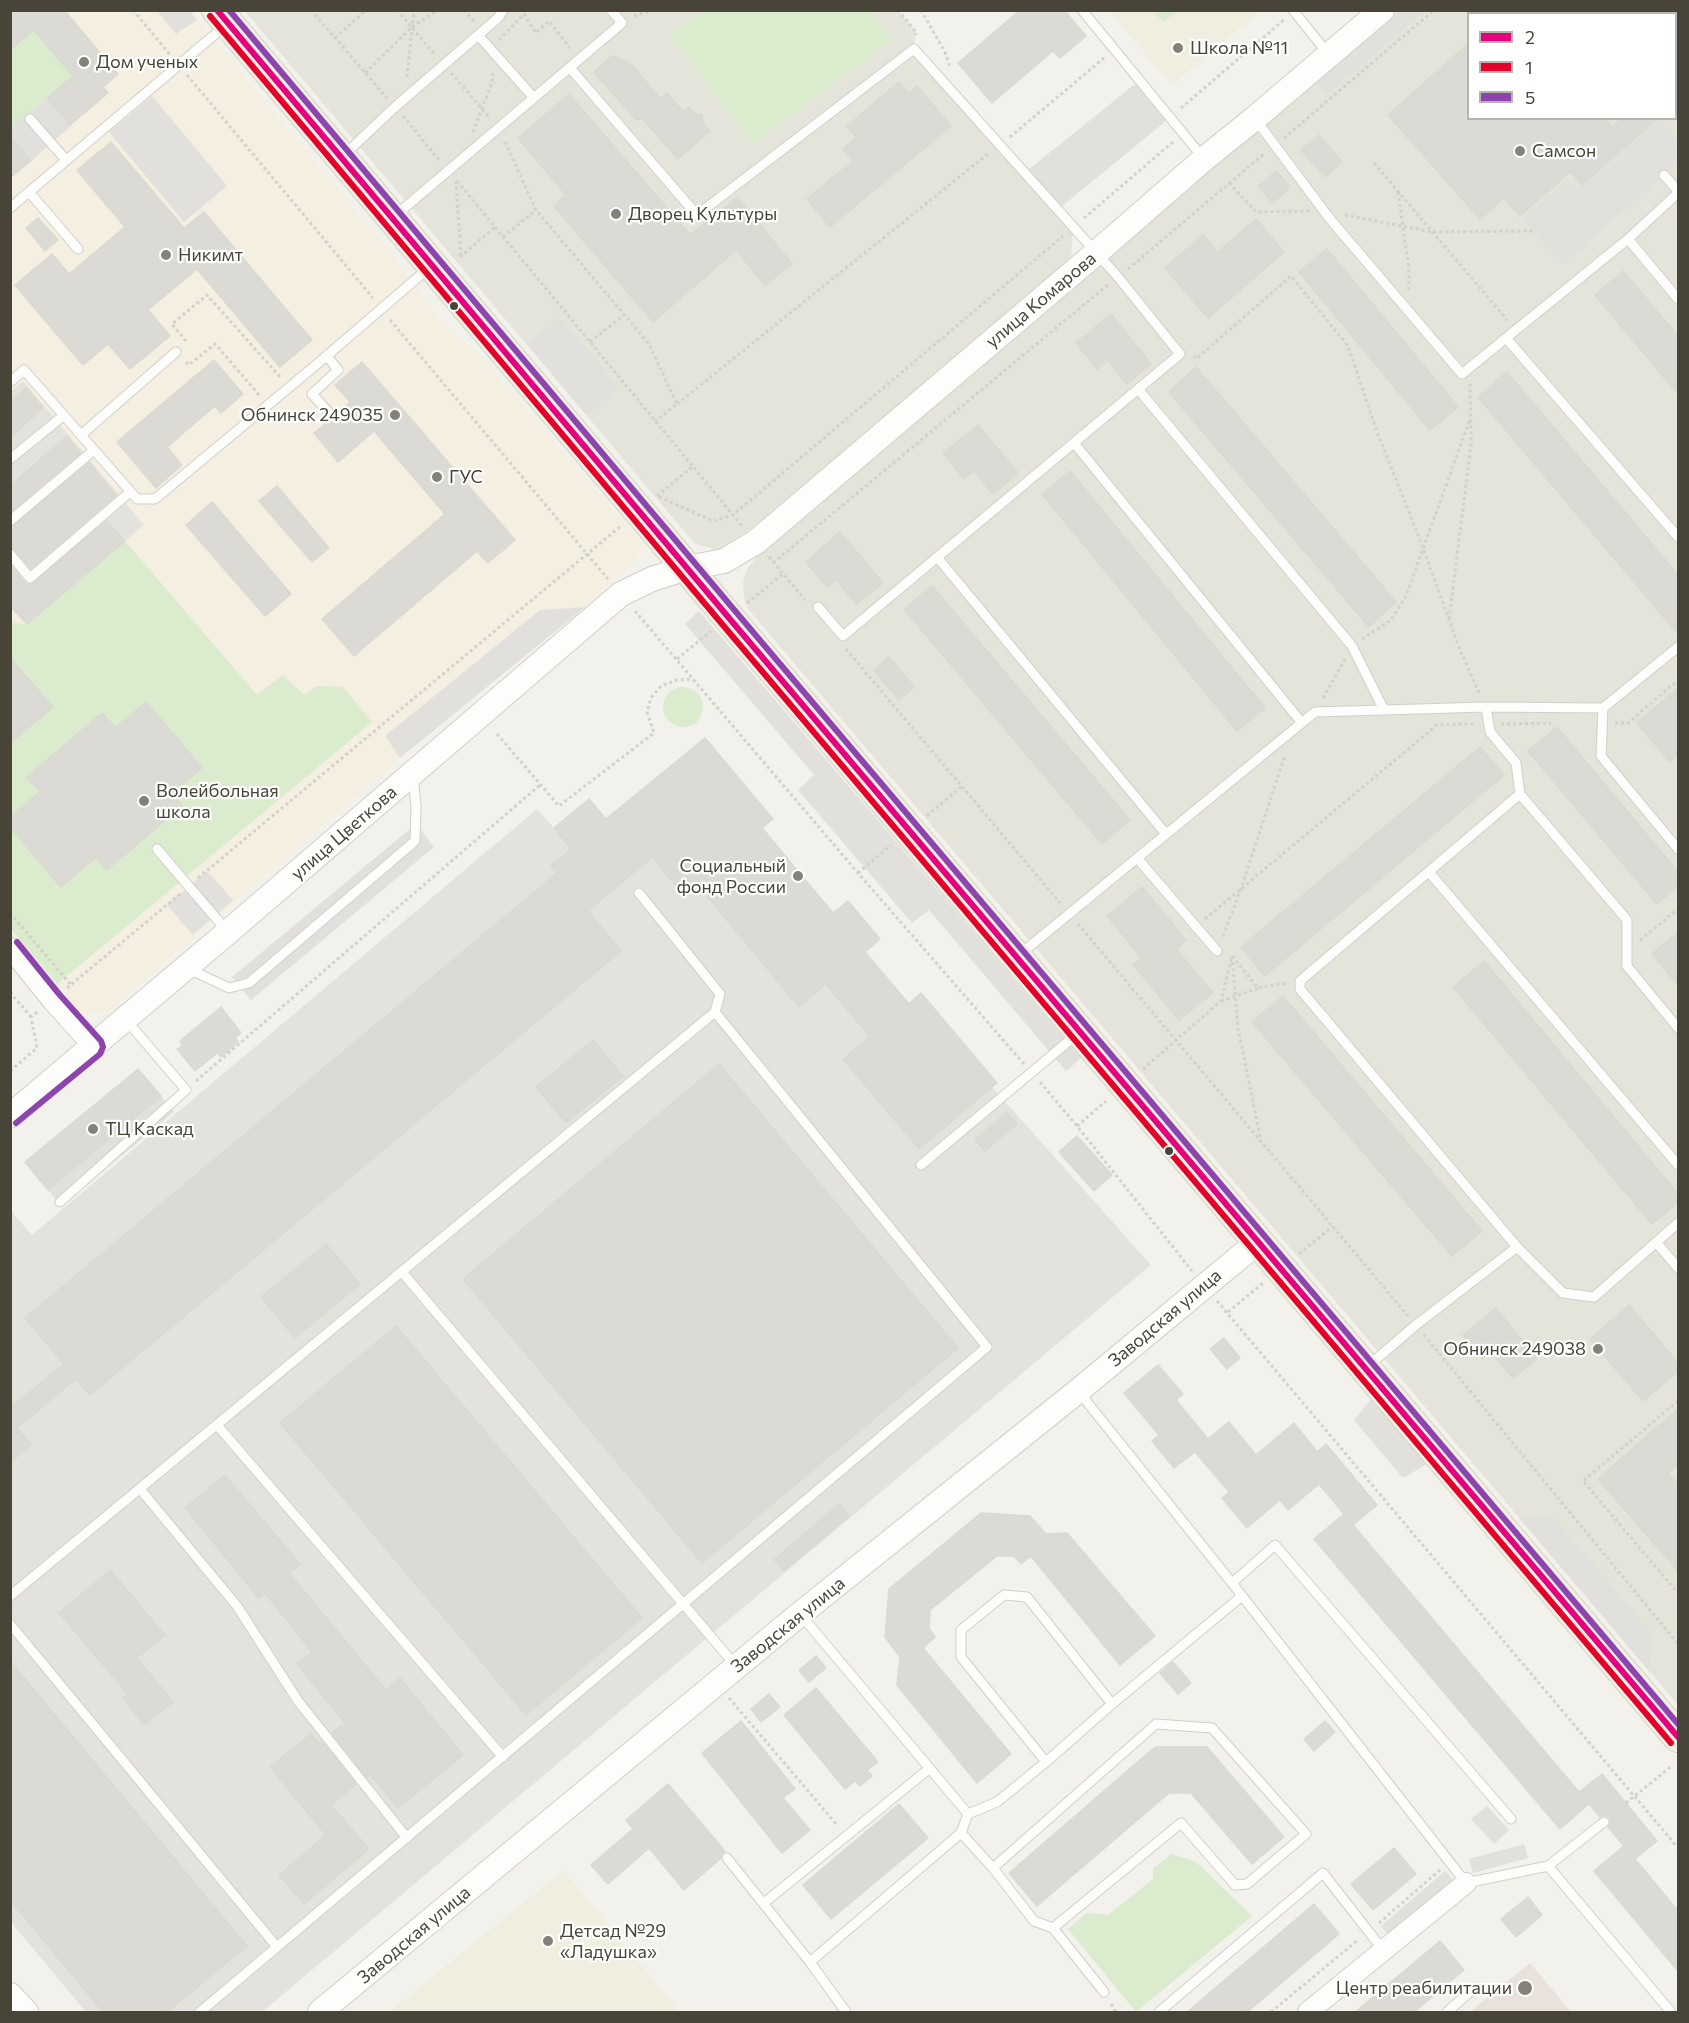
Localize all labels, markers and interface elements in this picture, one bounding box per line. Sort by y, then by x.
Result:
legend [1467,12,1677,120]
text: 2 [1525,26,1535,48]
place label: Школа №11 [1190,37,1288,59]
marker: Школа №11 [1171,41,1185,55]
place label: Дом ученых [96,51,198,73]
marker: Дом ученых [77,55,91,69]
text: 1 [1525,56,1533,78]
text: 5 [1525,86,1535,108]
place label: Самсон [1532,140,1596,162]
marker: Самсон [1513,144,1527,158]
place label: Дворец Культуры [628,203,777,225]
marker: Дворец Культуры [609,207,623,221]
place label: Никимт [178,244,243,266]
marker: Никимт [159,248,173,262]
street label: улица Комарова [982,248,1100,352]
unlabelled marker [448,300,460,312]
place label: Обнинск 249035 [241,404,383,426]
marker: Обнинск 249035 [388,408,402,422]
place label: ГУС [449,466,483,488]
marker: ГУС [430,470,444,484]
place label: Волейбольная школа [156,780,279,822]
street label: улица Цветкова [287,781,401,885]
marker: Волейбольная школа [137,794,151,808]
place label: Социальный фонд России [677,855,786,898]
marker: Социальный фонд России [791,869,805,883]
place label: ТЦ Каскад [105,1118,194,1140]
marker: ТЦ Каскад [86,1122,100,1136]
unlabelled marker [1163,1145,1175,1157]
street label: Заводская улица [1104,1265,1226,1371]
place label: Обнинск 249038 [1443,1338,1586,1360]
marker: Обнинск 249038 [1591,1342,1605,1356]
street label: Заводская улица [727,1572,849,1678]
street label: Заводская улица [353,1882,475,1988]
place label: Детсад №29 «Ладушка» [560,1920,666,1962]
marker: Детсад №29 «Ладушка» [541,1934,555,1948]
place label: Центр реабилитации [1336,1977,1512,1999]
marker: Центр реабилитации [1516,1979,1534,1997]

